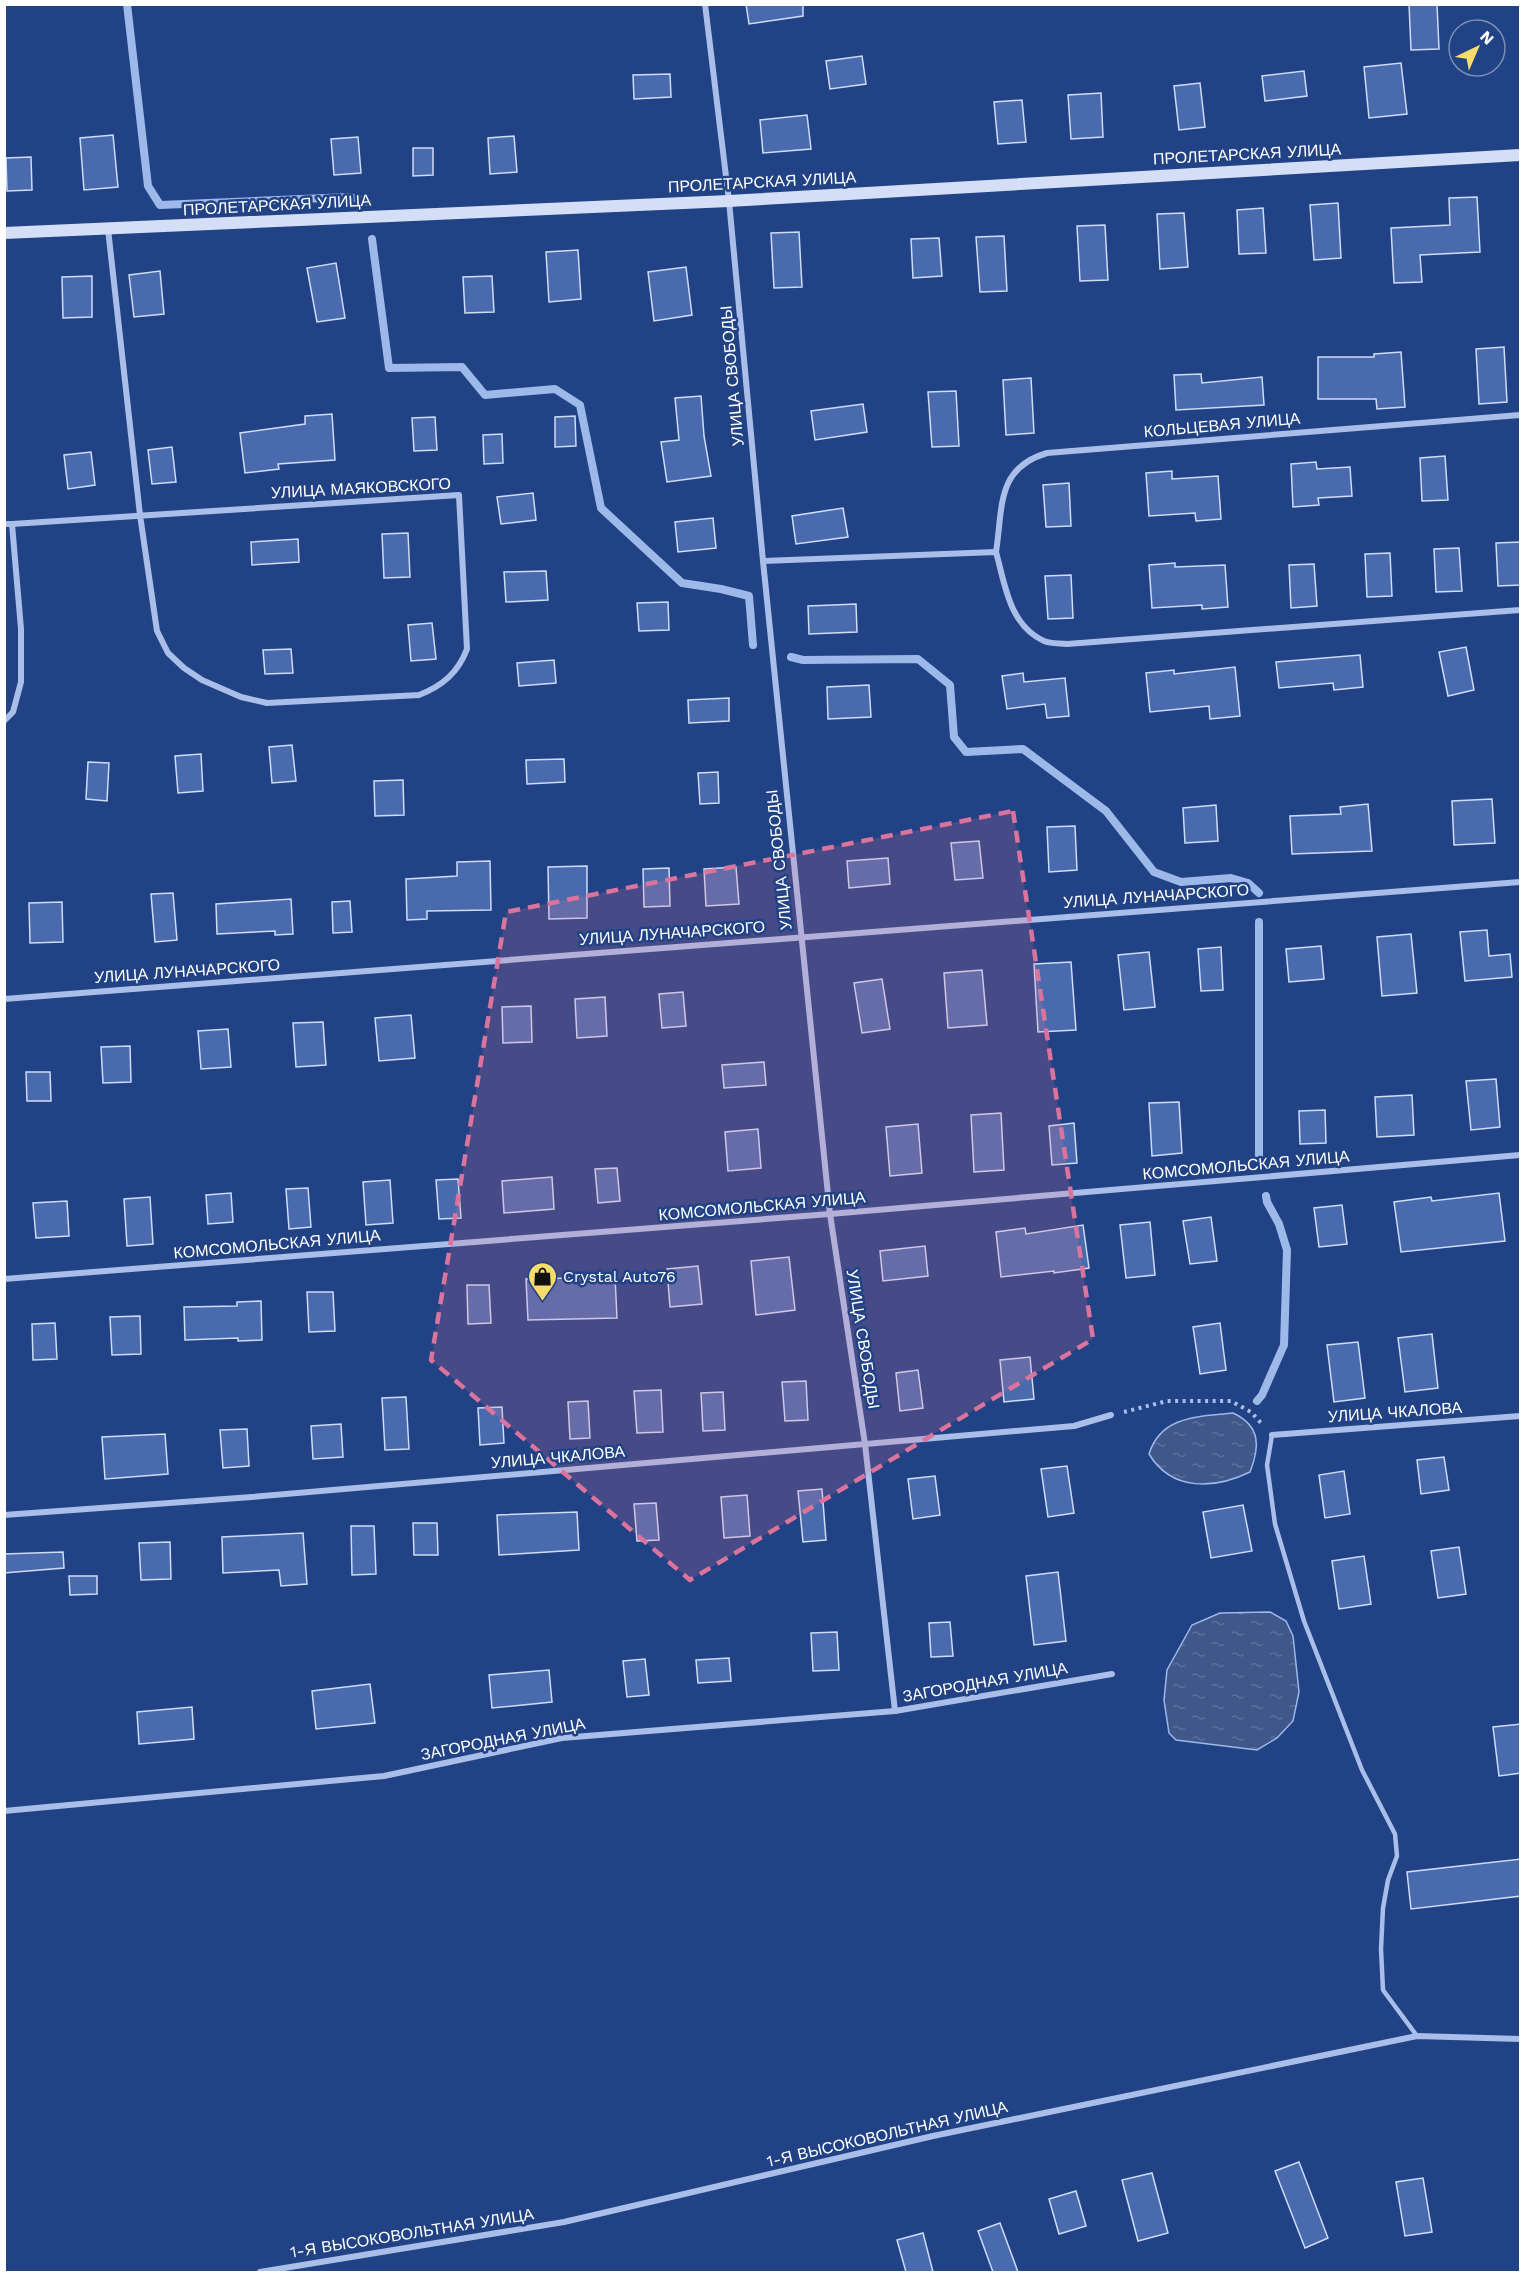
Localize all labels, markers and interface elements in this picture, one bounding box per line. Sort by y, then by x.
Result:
north arrow [1447,18,1507,78]
text: N [1476,27,1498,49]
street label: ПРОЛЕТАРСКАЯ УЛИЦА [1152,140,1342,168]
street label: ПРОЛЕТАРСКАЯ УЛИЦА [667,168,857,196]
street label: ПРОЛЕТАРСКАЯ УЛИЦА [182,191,372,219]
street label: УЛИЦА СВОБОДЫ [716,305,748,447]
street label: КОЛЬЦЕВАЯ УЛИЦА [1143,409,1301,441]
street label: УЛИЦА МАЯКОВСКОГО [271,474,451,502]
street label: УЛИЦА СВОБОДЫ [762,789,796,931]
street label: УЛИЦА ЛУНАЧАРСКОГО [1062,880,1250,912]
street label: УЛИЦА ЛУНАЧАРСКОГО [578,917,766,949]
street label: УЛИЦА ЛУНАЧАРСКОГО [93,955,281,987]
street label: КОМСОМОЛЬСКАЯ УЛИЦА [1142,1146,1351,1184]
street label: КОМСОМОЛЬСКАЯ УЛИЦА [658,1187,867,1225]
street label: КОМСОМОЛЬСКАЯ УЛИЦА [173,1225,382,1263]
shop icon: Crystal Auto76 [526,1260,558,1302]
place label: Crystal Auto76 [563,1267,676,1286]
street label: УЛИЦА СВОБОДЫ [843,1268,883,1410]
street label: УЛИЦА ЧКАЛОВА [1327,1398,1463,1426]
street label: УЛИЦА ЧКАЛОВА [490,1442,626,1472]
street label: ЗАГОРОДНАЯ УЛИЦА [901,1658,1069,1706]
street label: ЗАГОРОДНАЯ УЛИЦА [419,1714,587,1764]
street label: 1-Я ВЫСОКОВОЛЬТНАЯ УЛИЦА [765,2097,1010,2171]
street label: 1-Я ВЫСОКОВОЛЬТНАЯ УЛИЦА [289,2204,536,2262]

